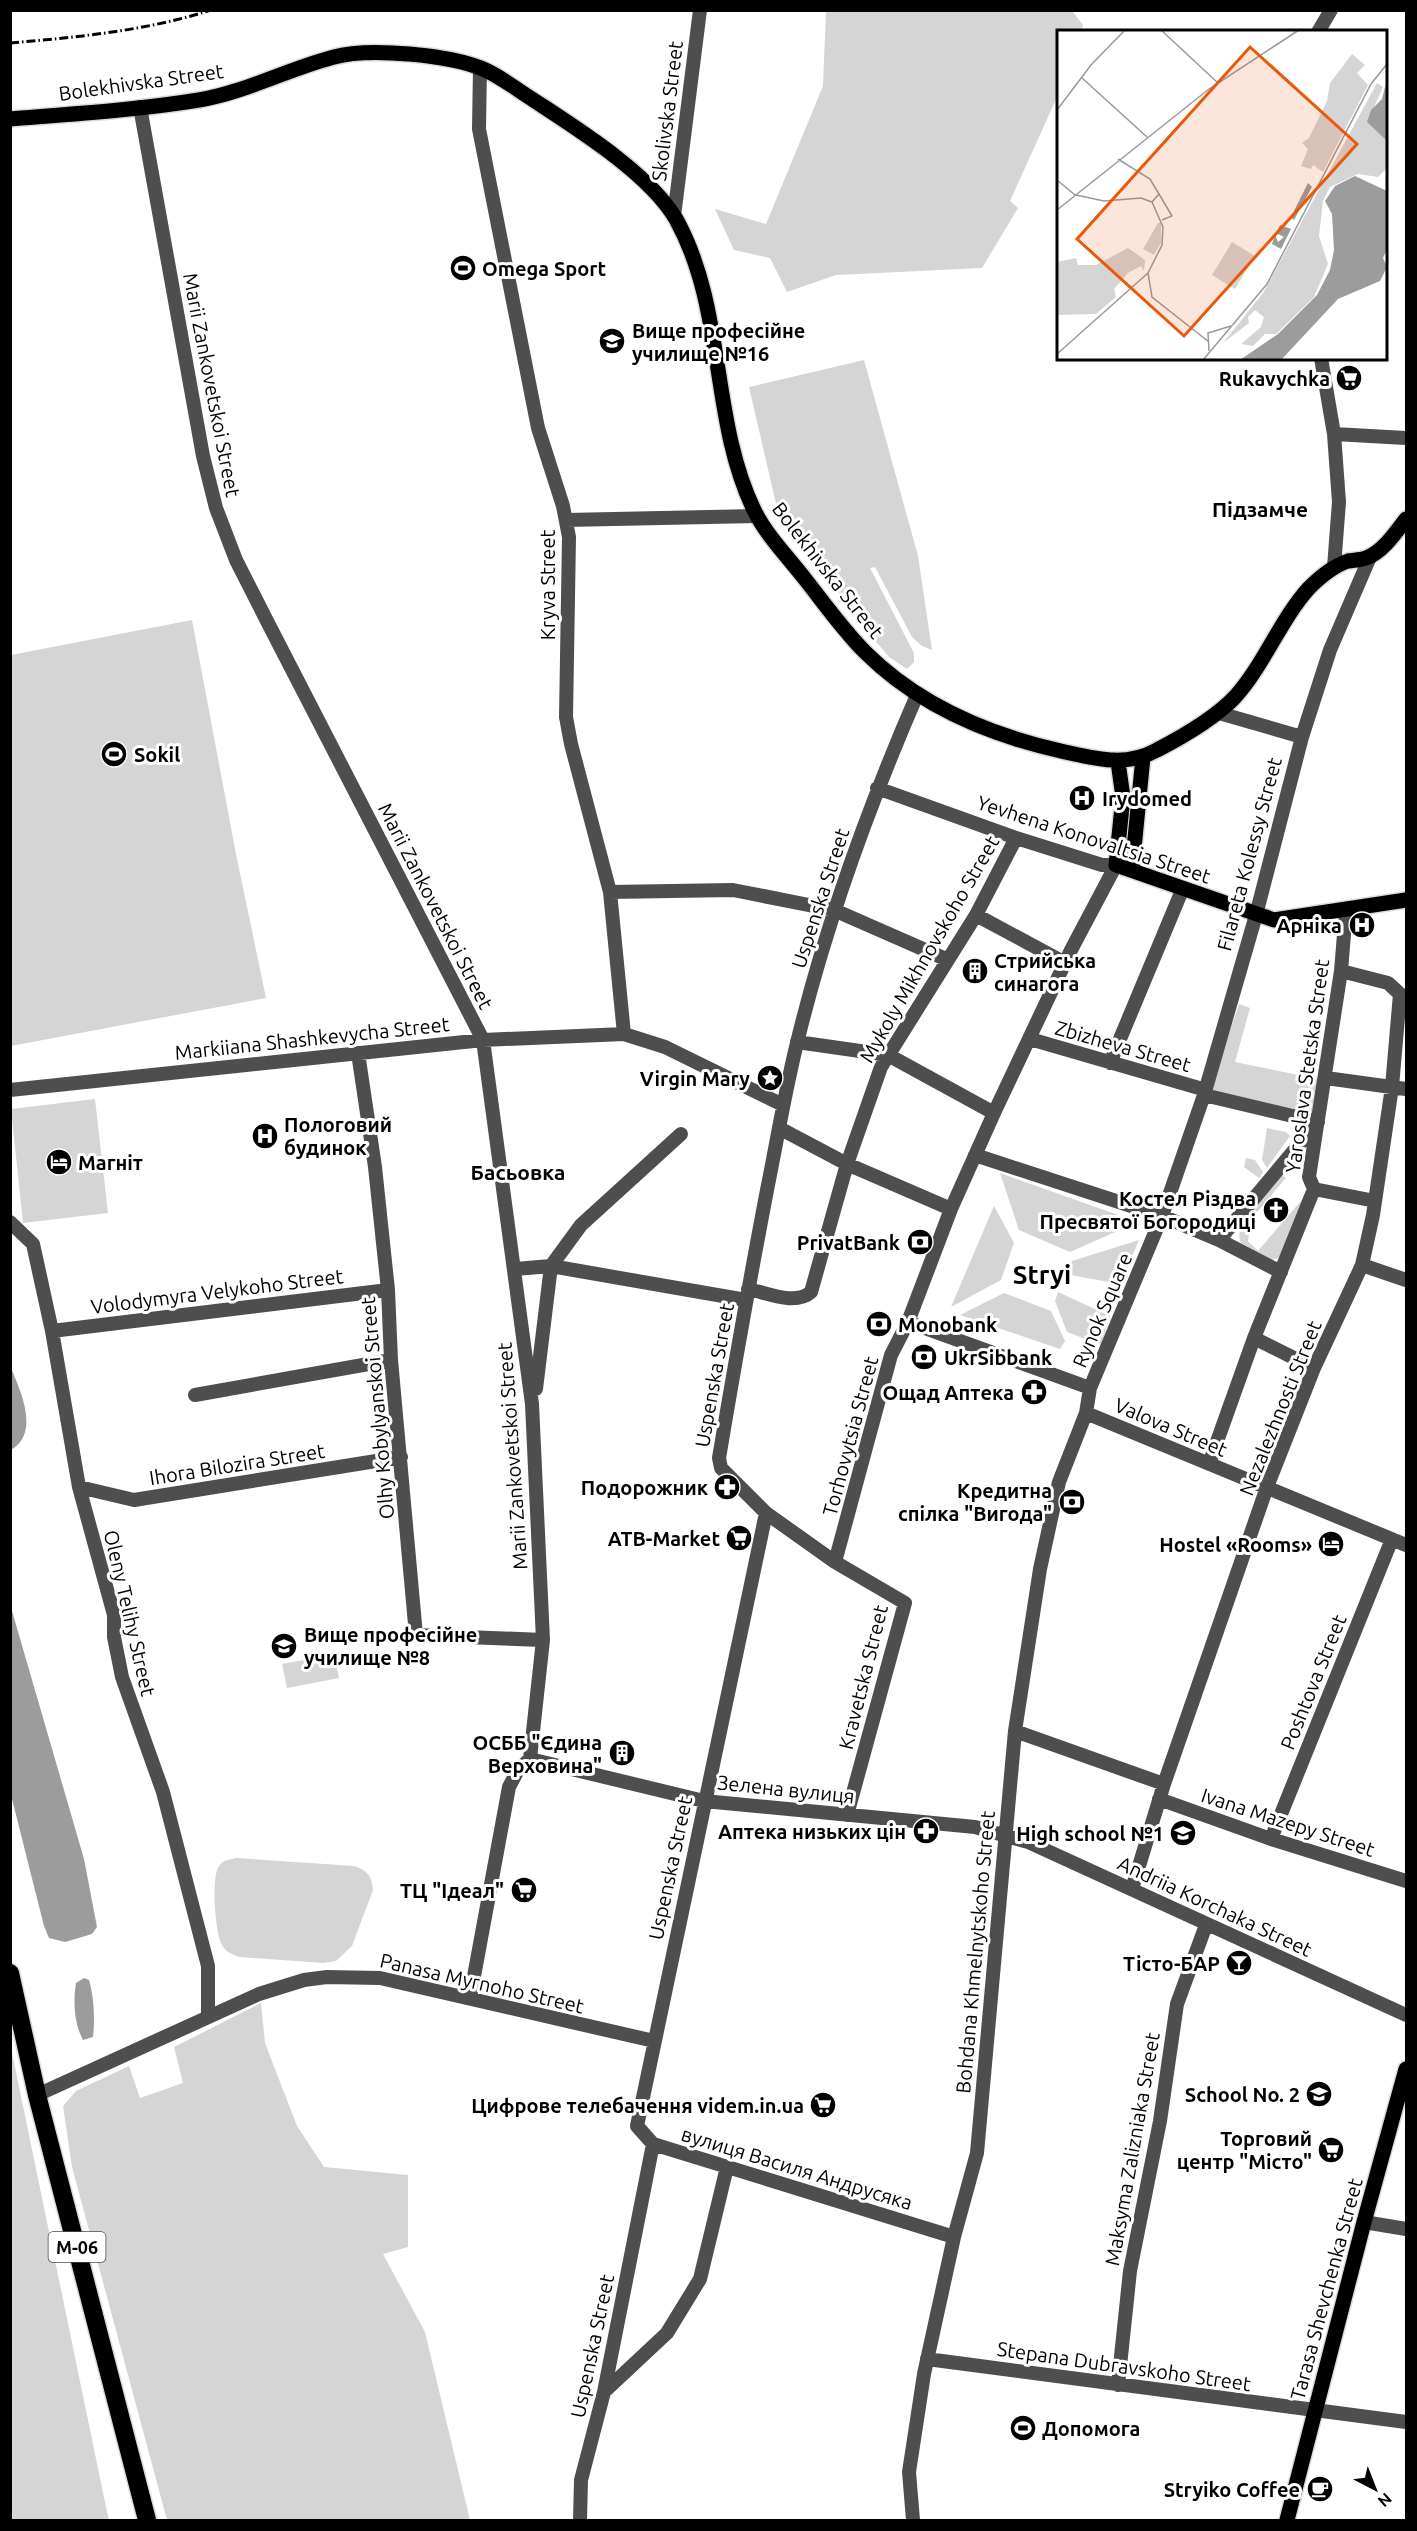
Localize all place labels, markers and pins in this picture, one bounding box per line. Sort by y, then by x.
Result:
sports icon: Omega Sport [448,253,478,283]
place label: Omega Sport [482,257,606,280]
place label: Вище професійне училище №16 [632,319,805,365]
school or university icon: Вище професійне училище №16 [597,326,627,356]
supermarket icon: Rukavychka [1334,363,1364,393]
place label: Rukavychka [1219,367,1330,390]
sports icon: Sokil [99,739,129,769]
place label: Sokil [134,743,180,766]
hospital icon: Irydomed [1067,783,1097,813]
place label: Irydomed [1102,787,1192,810]
hospital icon: Арніка [1347,910,1377,940]
place label: Арніка [1277,914,1342,937]
place label: Стрийська синагога [994,949,1096,995]
building icon: Стрийська синагога [960,956,990,986]
place icon: Virgin Mary [755,1063,785,1093]
place label: Virgin Mary [640,1067,750,1090]
place label: Пологовий будинок [284,1113,392,1159]
hospital icon: Пологовий будинок [250,1121,280,1151]
hotel icon: Магніт [44,1147,74,1177]
place label: Магніт [78,1151,143,1174]
place label: Костел Різдва Пресвятої Богородиці [1040,1187,1256,1233]
church icon: Костел Різдва Пресвятої Богородиці [1261,1195,1291,1225]
bank icon: PrivatBank [905,1227,935,1257]
place label: PrivatBank [797,1231,900,1254]
bank icon: Monobank [864,1309,894,1339]
place label: Monobank [898,1313,997,1336]
bank icon: UkrSibbank [909,1342,939,1372]
place label: UkrSibbank [944,1346,1052,1369]
pharmacy icon: Ощад Аптека [1019,1377,1049,1407]
place label: Ощад Аптека [882,1381,1014,1404]
pharmacy icon: Подорожник [712,1472,742,1502]
place label: Подорожник [581,1476,709,1499]
place label: Кредитна спілка "Вигода" [898,1479,1052,1525]
bank icon: Кредитна спілка "Вигода" [1057,1487,1087,1517]
supermarket icon: ATB-Market [724,1523,754,1553]
place label: ATB-Market [608,1527,720,1550]
hotel icon: Hostel «Rooms» [1316,1529,1346,1559]
place label: Hostel «Rooms» [1159,1533,1312,1556]
place label: Вище професійне училище №8 [304,1623,477,1669]
school or university icon: Вище професійне училище №8 [269,1631,299,1661]
place label: ОСББ "Єдина Верховина" [472,1731,602,1777]
building icon: ОСББ "Єдина Верховина" [607,1738,637,1768]
pharmacy icon: Аптека низьких цін [911,1816,941,1846]
school or university icon: High school №1 [1168,1818,1198,1848]
place label: Аптека низьких цін [718,1820,906,1843]
place label: High school №1 [1016,1822,1164,1845]
supermarket icon: ТЦ "Ідеал" [509,1875,539,1905]
place label: ТЦ "Ідеал" [400,1879,504,1902]
bar icon: Тісто-БАР [1224,1948,1254,1978]
place label: Тісто-БАР [1123,1952,1220,1975]
school or university icon: School No. 2 [1304,2079,1334,2109]
place label: School No. 2 [1185,2083,1300,2106]
supermarket icon: Цифрове телебачення videm.in.ua [808,2090,838,2120]
place label: Цифрове телебачення videm.in.ua [471,2094,804,2117]
place label: Торговий центр "Місто" [1177,2127,1312,2173]
supermarket icon: Торговий центр "Місто" [1316,2135,1346,2165]
sports icon: Допомога [1008,2413,1038,2443]
place label: Допомога [1042,2417,1140,2440]
cafe icon: Stryiko Coffee [1305,2474,1335,2504]
place label: Stryiko Coffee [1164,2478,1300,2501]

